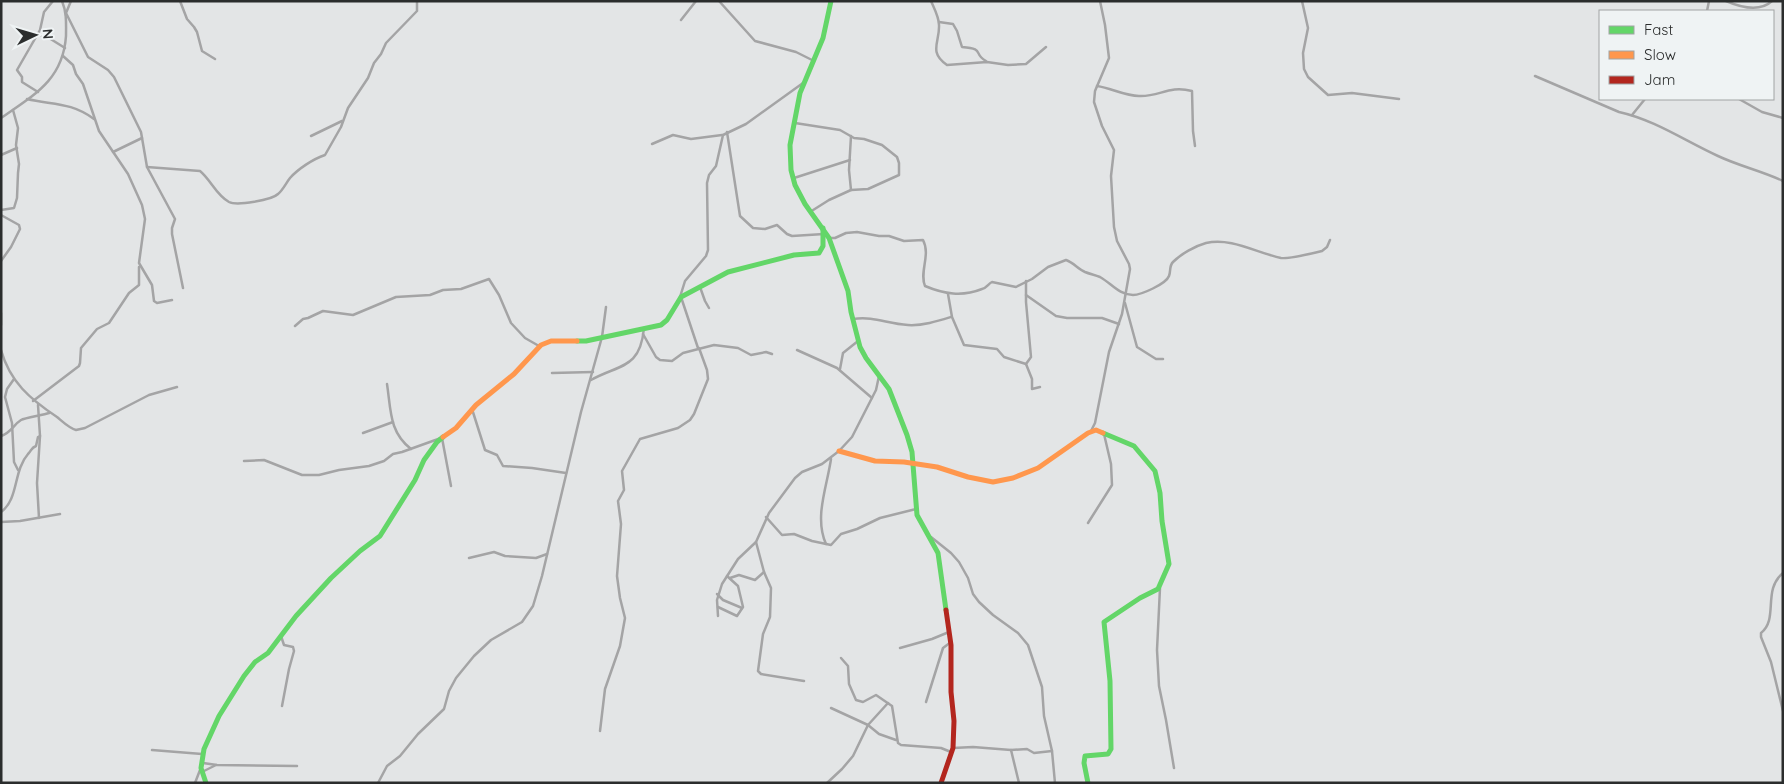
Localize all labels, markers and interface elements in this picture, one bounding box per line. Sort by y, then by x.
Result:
north arrow [10,10,60,60]
legend [1599,10,1774,100]
text: Fast [1644,20,1673,39]
text: N [39,28,57,40]
text: Slow [1644,45,1676,64]
text: Jam [1644,70,1675,89]

